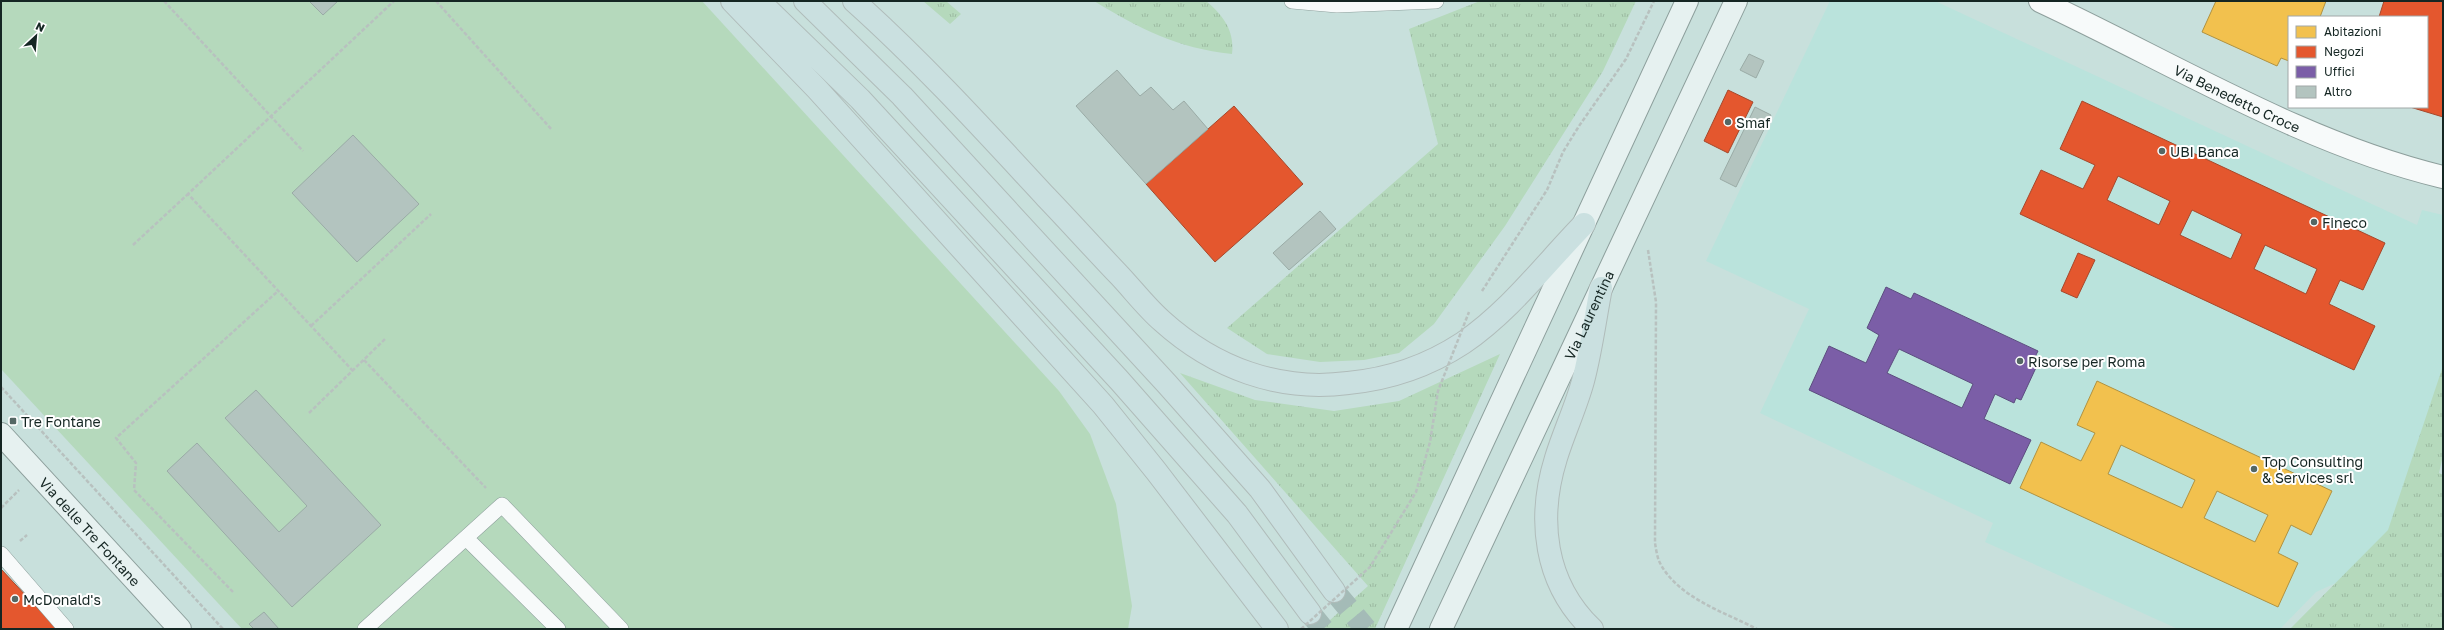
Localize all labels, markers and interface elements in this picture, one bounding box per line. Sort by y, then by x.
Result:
north arrow [16,16,56,56]
legend [2288,16,2428,108]
text: N [34,19,47,34]
text: Abitazioni [2324,24,2381,39]
text: Negozi [2324,44,2364,59]
street label: Via Benedetto Croce [2171,61,2303,135]
text: Uffici [2324,64,2355,79]
text: Altro [2324,84,2352,99]
place label: Smaf [1736,114,1770,131]
marker: Smaf [1723,117,1733,127]
place label: UBI Banca [2170,143,2239,160]
marker: UBI Banca [2157,146,2167,156]
place label: Fineco [2322,214,2367,231]
marker: Fineco [2309,217,2319,227]
street label: Via Laurentina [1560,267,1617,362]
place label: Risorse per Roma [2028,353,2145,370]
marker: Risorse per Roma [2015,356,2025,366]
place label: Tre Fontane [21,413,101,430]
marker: Tre Fontane [8,416,18,426]
place label: Top Consulting & Services srl [2262,453,2363,486]
marker: Top Consulting & Services srl [2249,464,2259,474]
street label: Via delle Tre Fontane [36,473,144,589]
place label: McDonald's [23,591,101,608]
marker: McDonald's [10,594,20,604]

